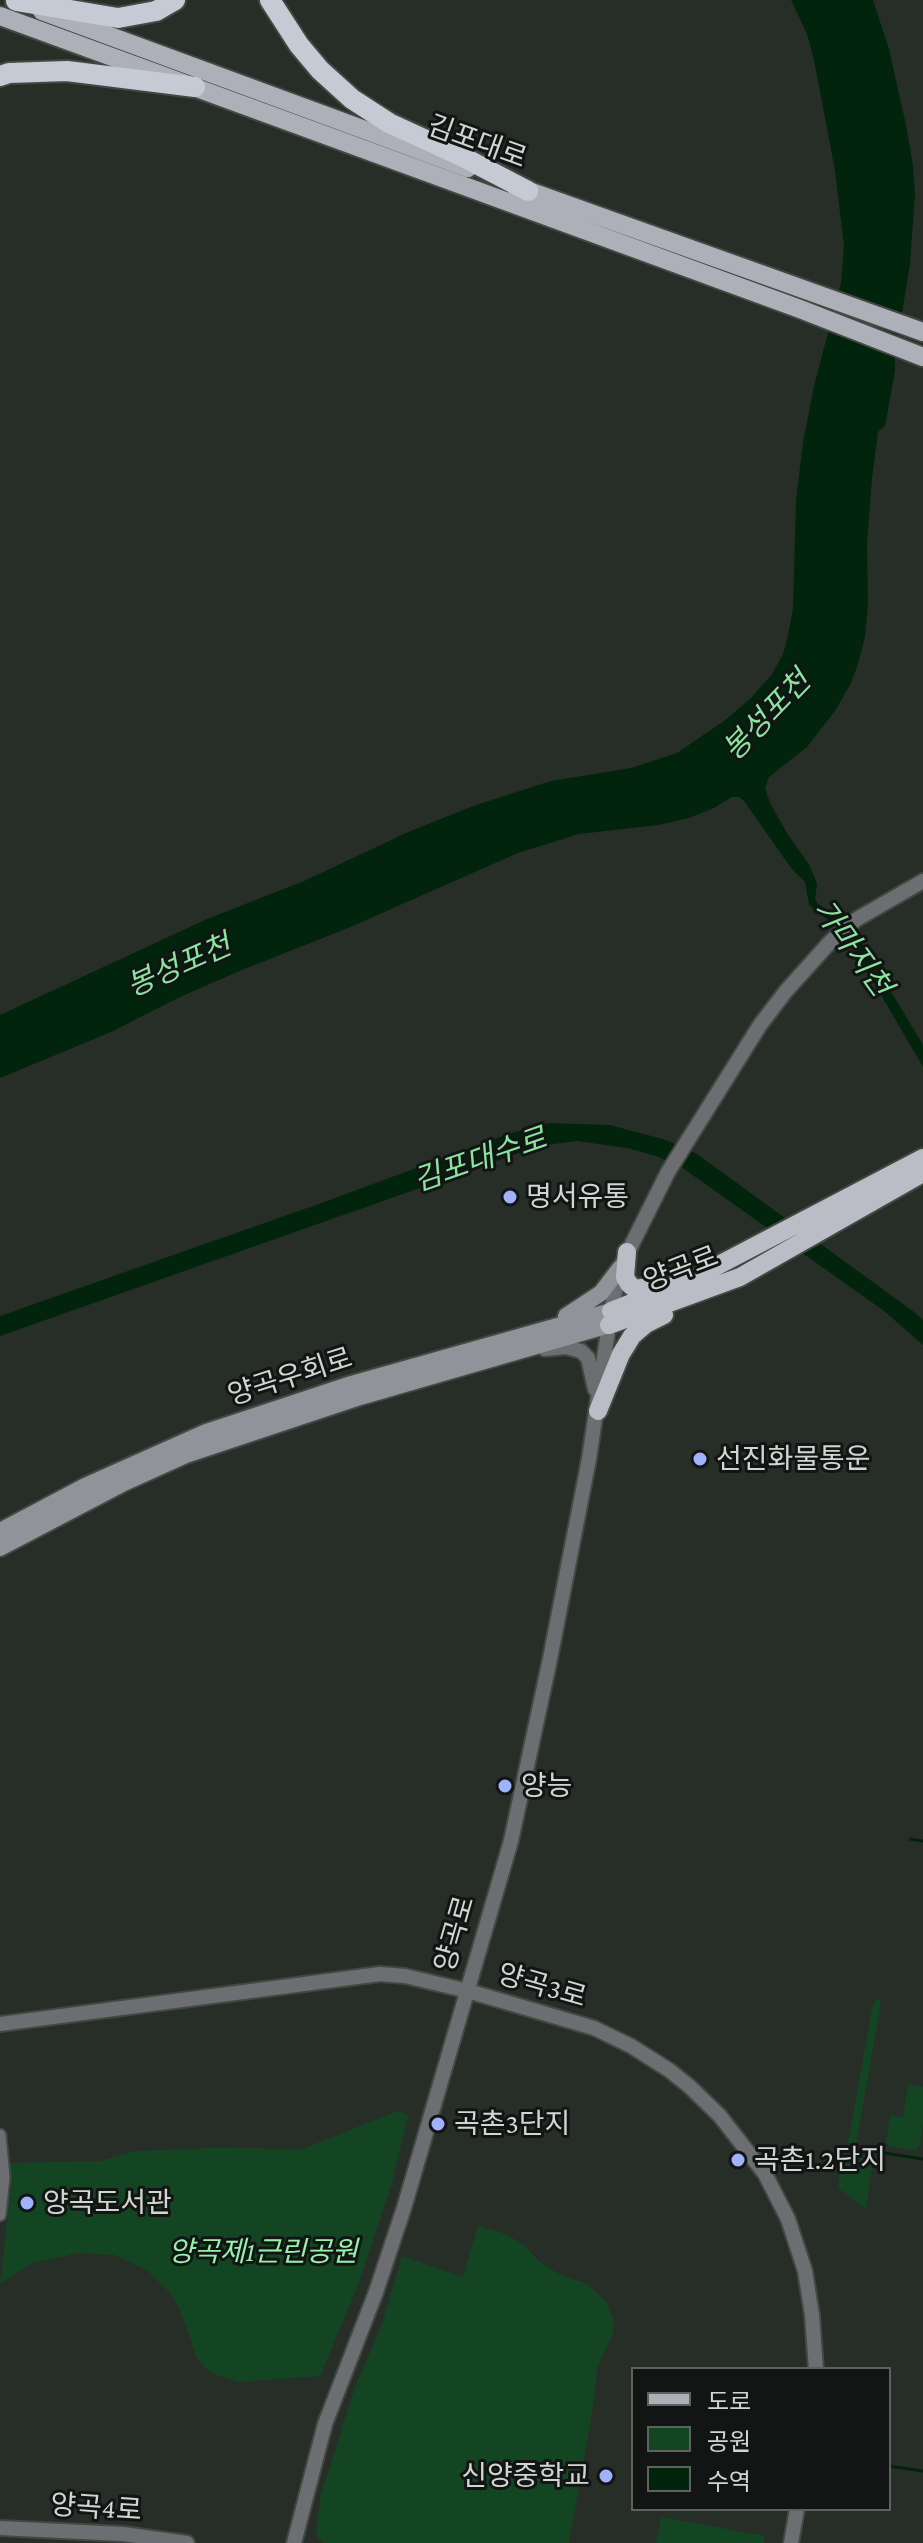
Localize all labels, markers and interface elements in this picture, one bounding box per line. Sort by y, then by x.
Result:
street label: 김포대로 [423,109,531,175]
water label: 봉성포천 [716,664,818,768]
water label: 가마지천 [805,893,899,1003]
water label: 봉성포천 [121,927,237,1005]
water label: 김포대수로 [409,1121,551,1199]
place label: 명서유통 [526,1180,629,1214]
marker: 명서유통 [501,1188,519,1206]
street label: 양곡로 [639,1239,723,1299]
street label: 양곡우회로 [224,1341,356,1413]
place label: 선진화물통운 [716,1442,871,1476]
marker: 선진화물통운 [691,1450,709,1468]
place label: 양능 [521,1769,573,1803]
marker: 양능 [496,1777,514,1795]
street label: 양곡로 [428,1892,482,1976]
street label: 양곡3로 [494,1957,590,2015]
place label: 곡촌3단지 [454,2107,570,2141]
marker: 곡촌3단지 [429,2115,447,2133]
place label: 곡촌1.2단지 [754,2143,886,2177]
marker: 곡촌1.2단지 [729,2151,747,2169]
place label: 양곡도서관 [43,2186,172,2220]
marker: 양곡도서관 [18,2194,36,2212]
park label: 양곡제1근린공원 [168,2235,358,2269]
legend [631,2367,891,2511]
text: 도로 [707,2388,751,2415]
text: 공원 [707,2428,751,2455]
place label: 신양중학교 [461,2459,590,2493]
marker: 신양중학교 [597,2467,615,2485]
text: 수역 [707,2468,751,2495]
street label: 양곡4로 [49,2488,143,2528]

